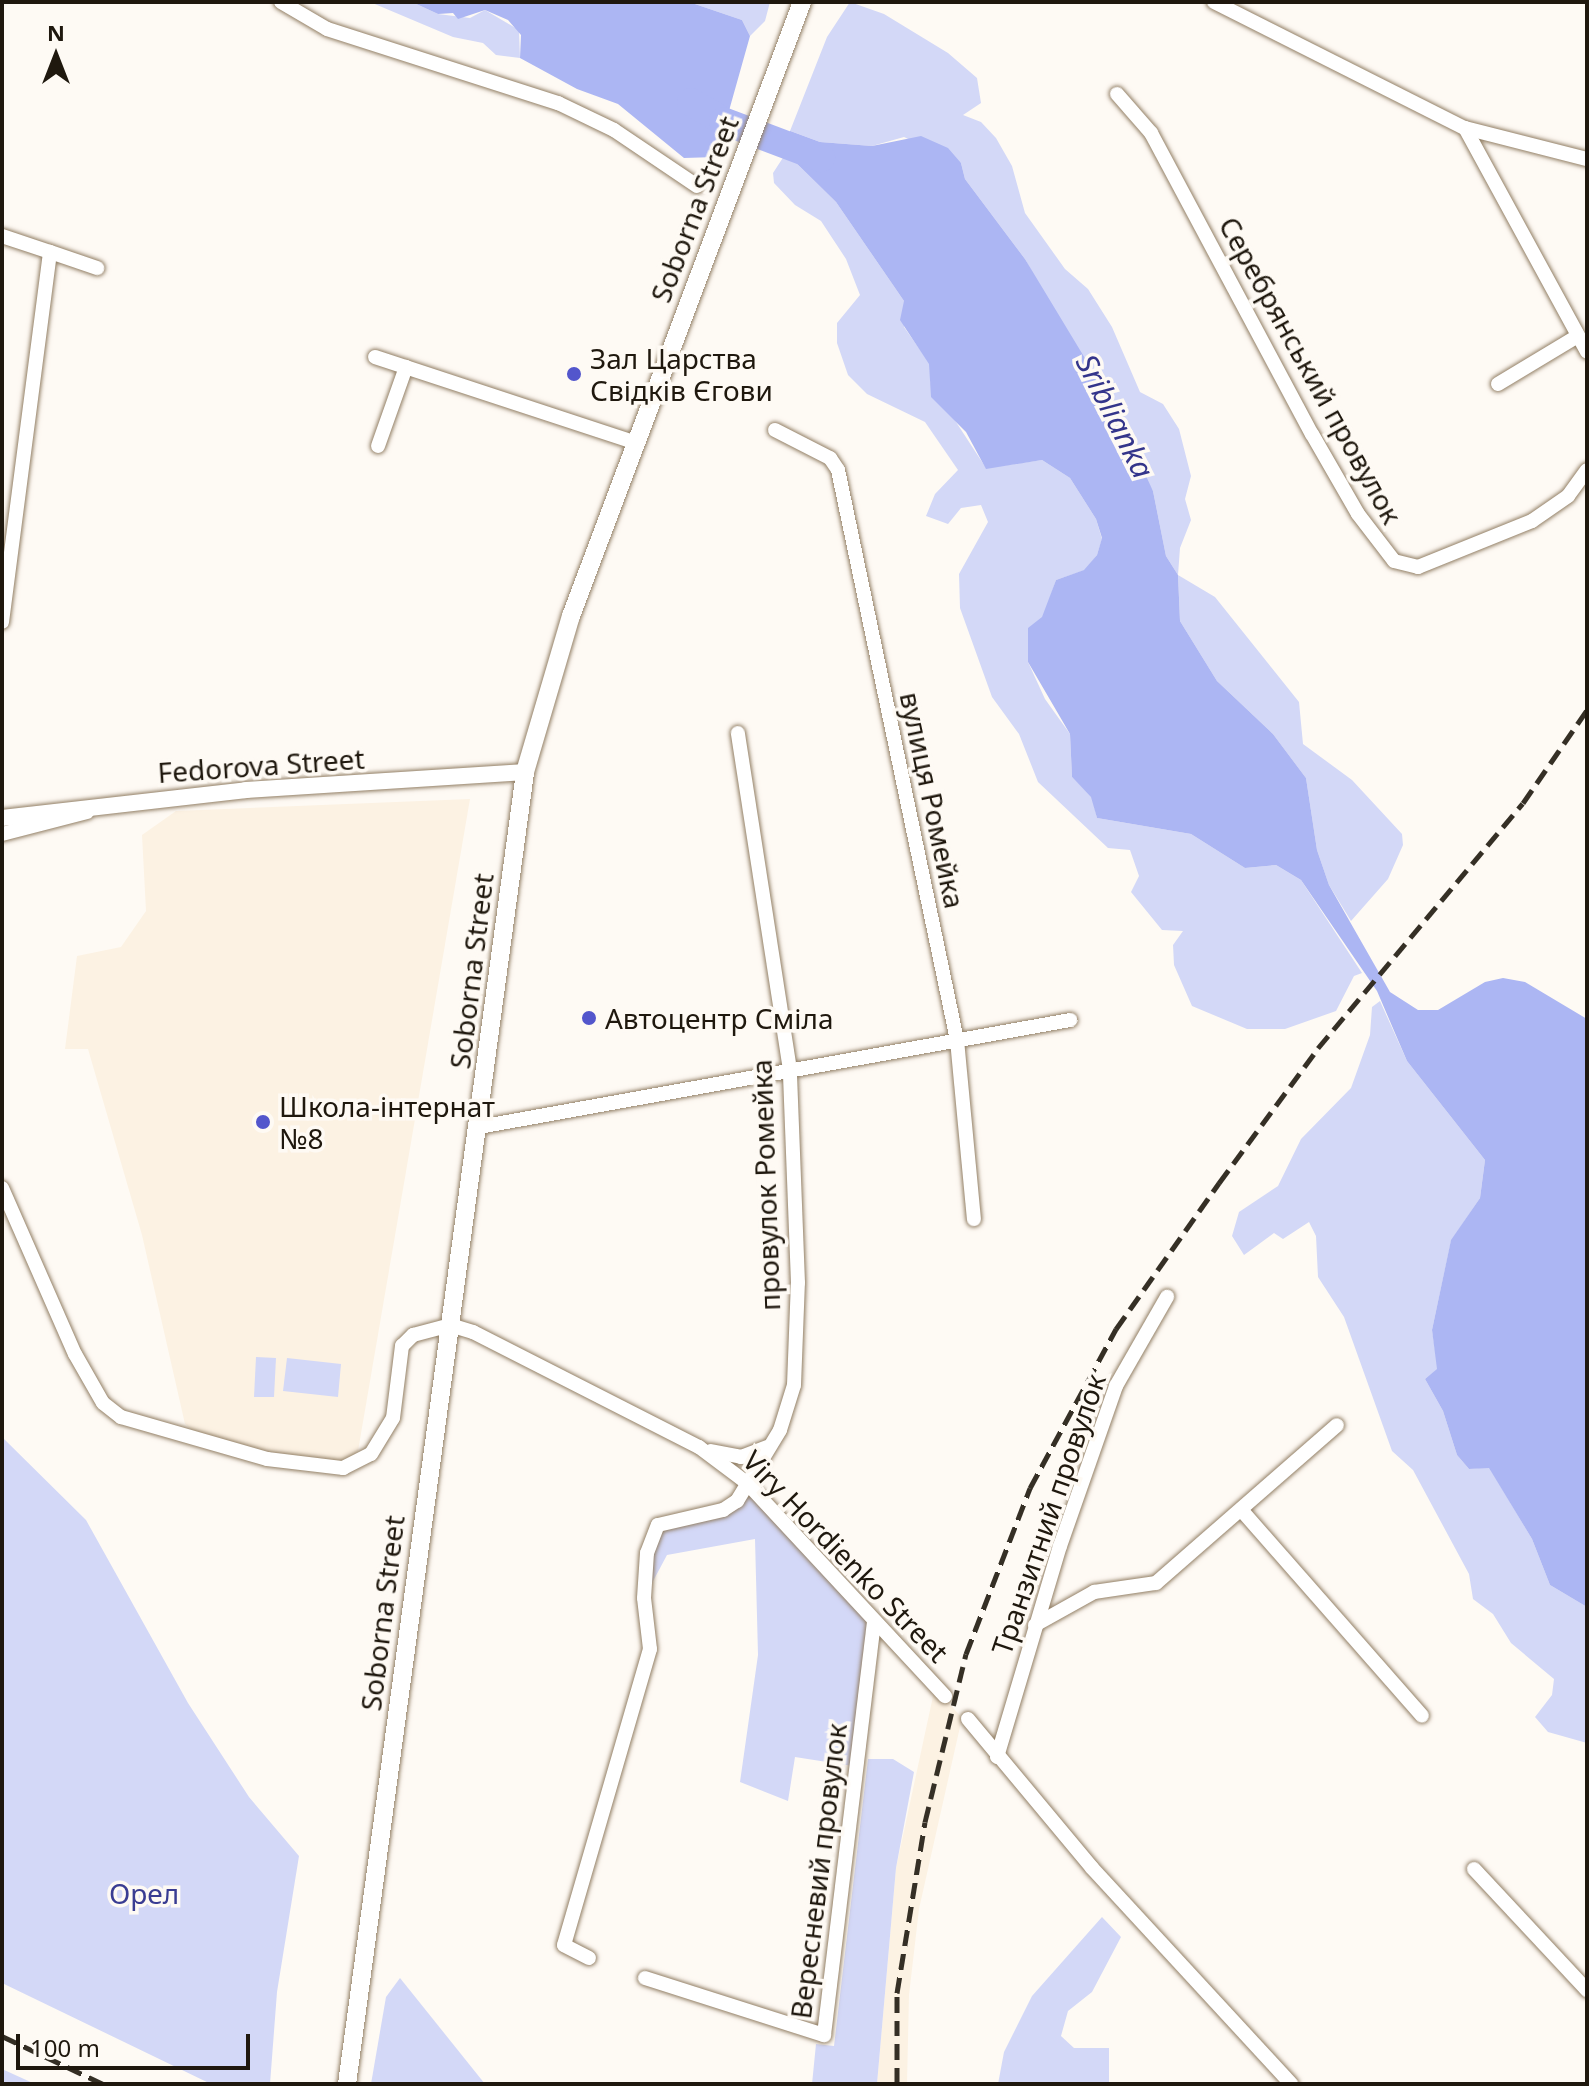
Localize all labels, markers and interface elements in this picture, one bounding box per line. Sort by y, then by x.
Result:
north arrow [16,16,96,96]
text: N [47,17,65,47]
street label: Soborna Street [643,111,745,307]
street label: Серебрянський провулок [1213,211,1409,529]
place label: Зал Царства Свідків Єгови [590,341,773,407]
water label: Sriblianka [1069,348,1161,484]
marker: Зал Царства Свідків Єгови [565,365,583,383]
street label: вулиця Ромейка [894,689,972,911]
street label: Fedorova Street [156,741,366,789]
street label: Soborna Street [442,871,500,1071]
place label: Автоцентр Сміла [605,1001,833,1035]
marker: Автоцентр Сміла [580,1009,598,1027]
street label: провулок Ромейка [744,1059,786,1311]
place label: Школа-інтернат №8 [279,1089,495,1155]
marker: Школа-інтернат №8 [254,1113,272,1131]
street label: Транзитний провулок [984,1369,1112,1659]
street label: Viry Hordienko Street [736,1443,956,1669]
street label: Soborna Street [353,1513,411,1713]
street label: Вересневий провулок [783,1721,853,2021]
park label: Орел [109,1876,179,1910]
scale bar [20,2018,254,2068]
text: 100 m [30,2031,100,2064]

